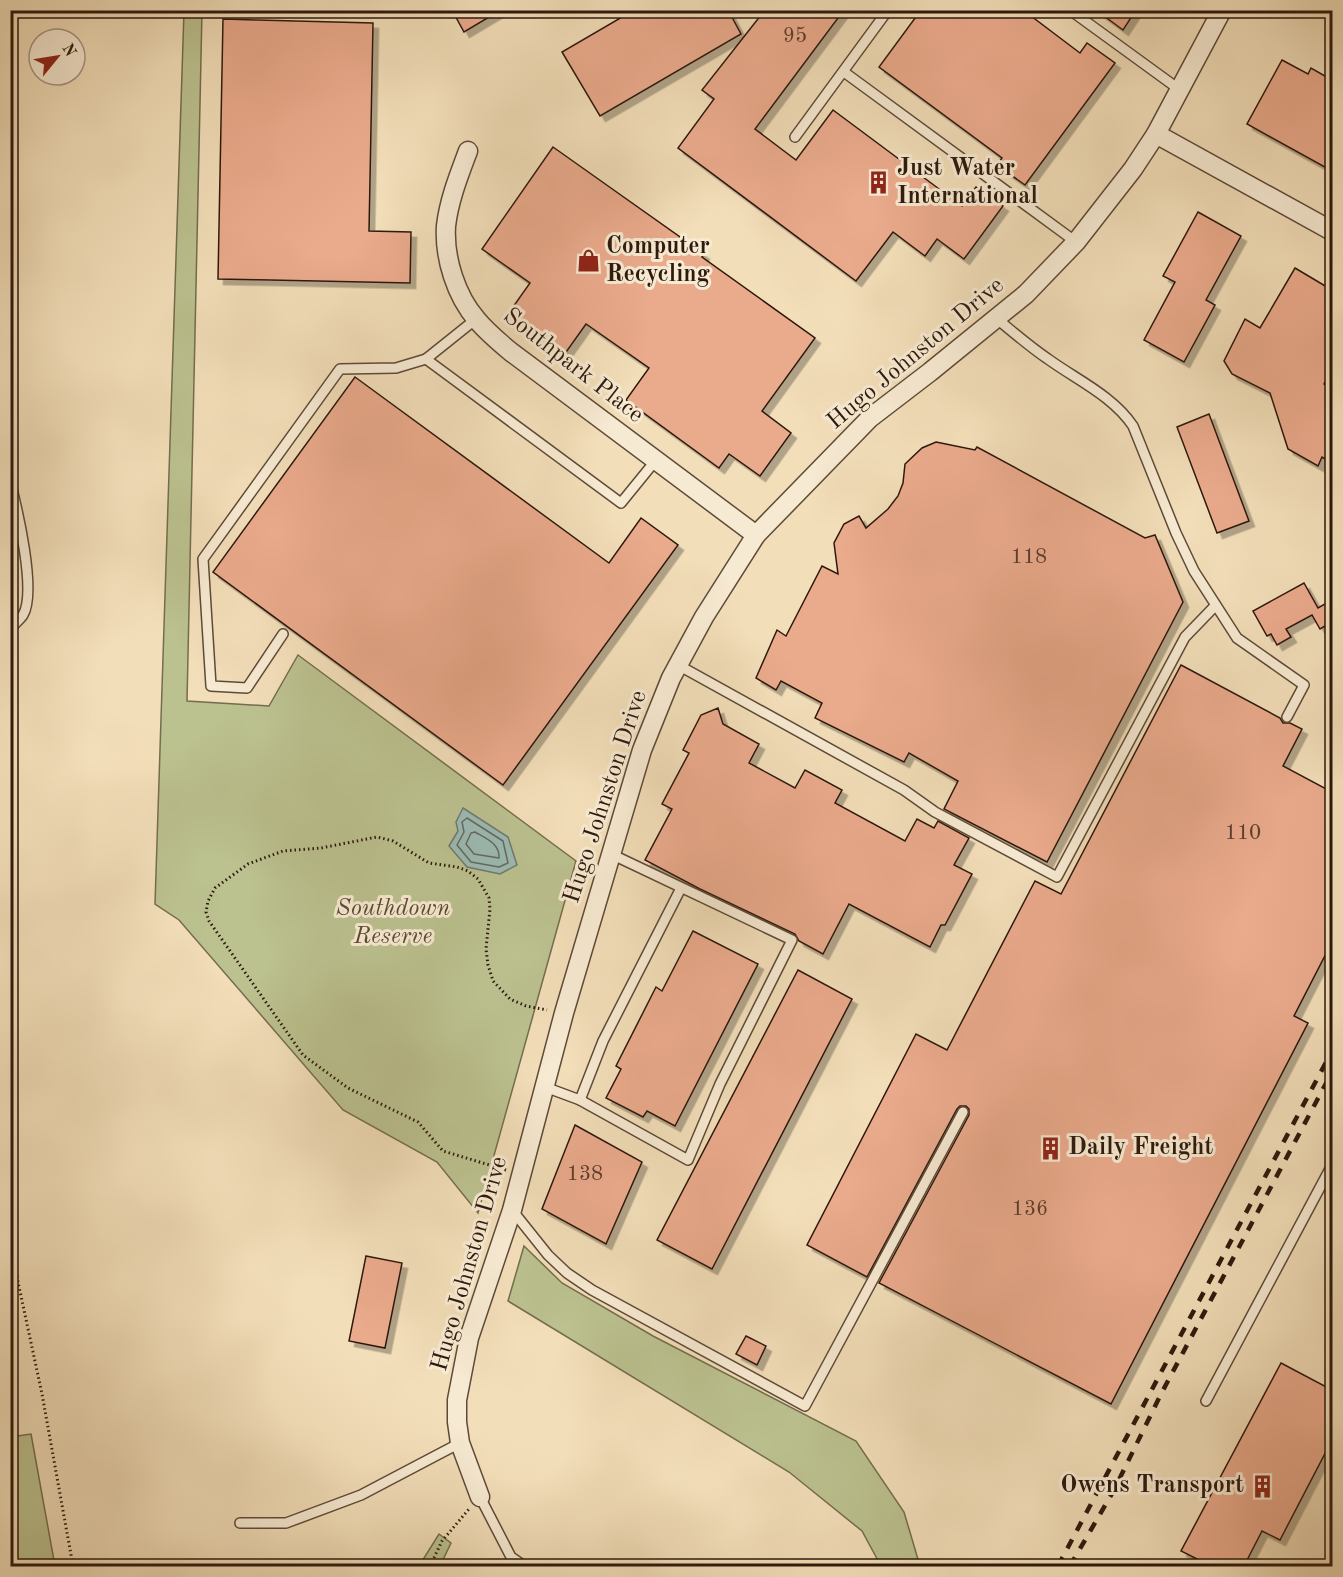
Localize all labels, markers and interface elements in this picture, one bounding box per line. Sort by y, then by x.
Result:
house number: 95 [783,26,807,47]
north arrow [27,27,87,87]
text: N [58,41,79,60]
place label: Just Water International [897,157,1038,209]
building icon: Just Water International [866,170,892,196]
place label: Computer Recycling [606,235,711,287]
shop icon: Computer Recycling [575,248,601,274]
street label: Hugo Johnston Drive [823,273,1009,435]
street label: Southpark Place [498,304,648,428]
house number: 118 [1011,547,1047,568]
street label: Hugo Johnston Drive [560,688,652,906]
house number: 110 [1225,823,1261,844]
park label: Southdown Reserve [336,897,450,949]
building icon: Daily Freight [1037,1135,1063,1161]
place label: Daily Freight [1068,1136,1214,1160]
street label: Hugo Johnston Drive [428,1154,512,1374]
house number: 138 [567,1164,603,1185]
house number: 136 [1012,1199,1048,1220]
building icon: Owens Transport [1249,1473,1275,1499]
place label: Owens Transport [1060,1474,1244,1498]

